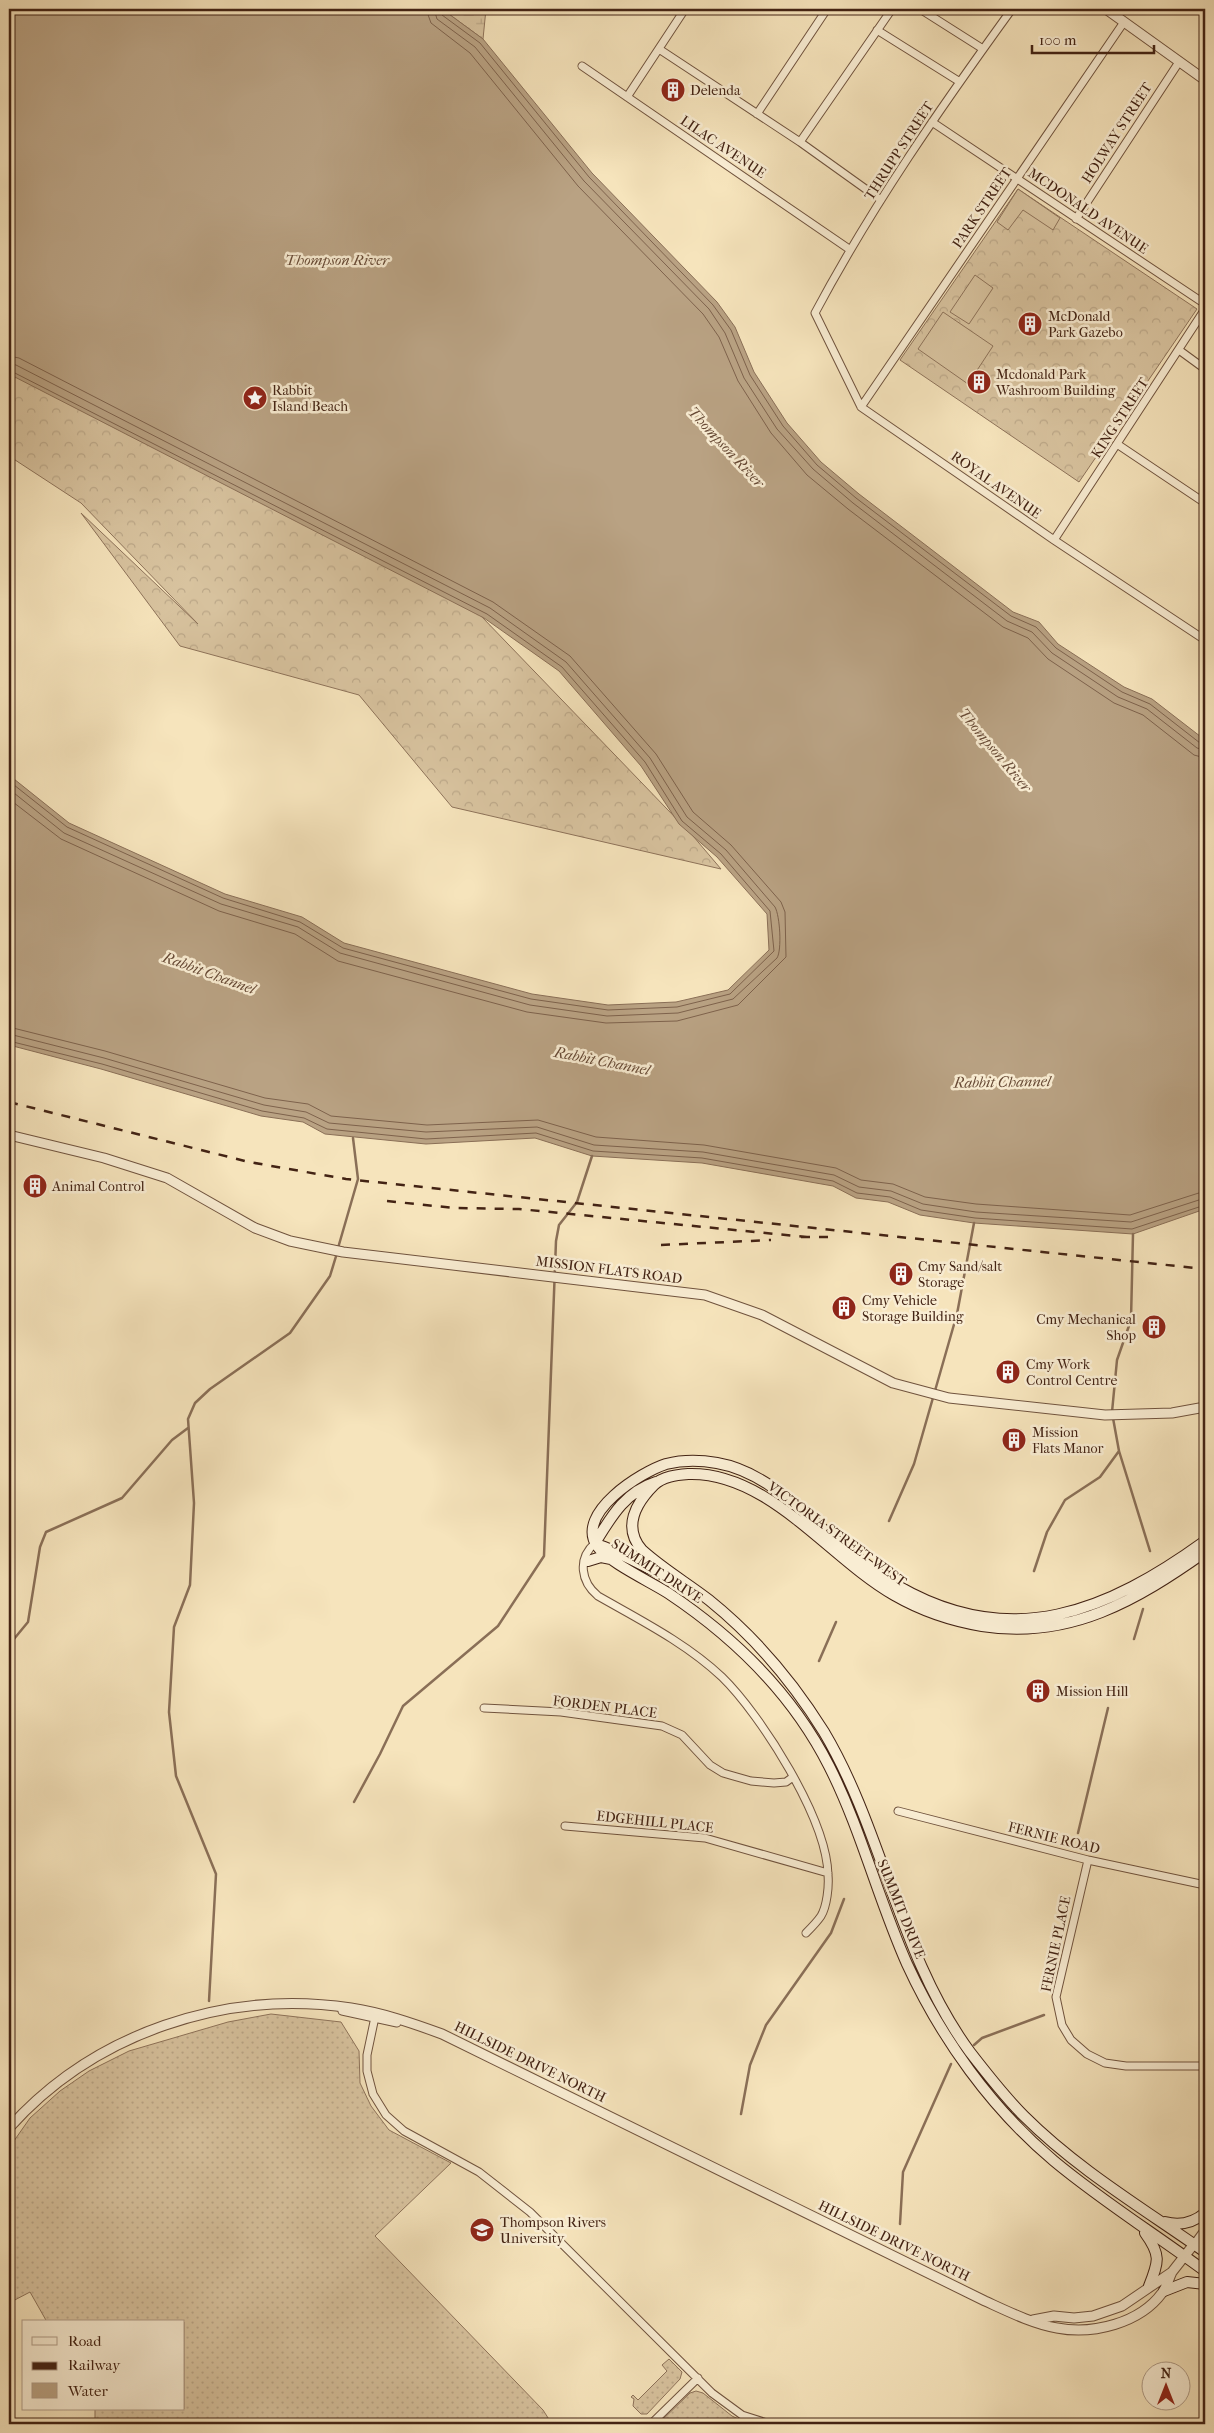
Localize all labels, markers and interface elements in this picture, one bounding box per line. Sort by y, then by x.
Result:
scale bar [1032,22,1154,54]
text: 100 m [1039,31,1077,49]
building icon: Delenda [660,77,686,103]
street label: HOLWAY STREET [1078,79,1156,187]
place label: Delenda [690,82,741,99]
street label: THRUPP STREET [861,98,938,204]
street label: LILAC AVENUE [677,112,769,182]
street label: PARK STREET [949,164,1016,252]
street label: MCDONALD AVENUE [1025,164,1152,258]
water label: Thompson River [285,251,390,269]
place label: McDonald Park Gazebo [1048,308,1123,341]
building icon: McDonald Park Gazebo [1017,311,1043,337]
place label: Mcdonald Park Washroom Building [995,366,1116,399]
building icon: Mcdonald Park Washroom Building [966,369,992,395]
street label: KING STREET [1088,374,1153,461]
place label: Rabbit Island Beach [272,382,348,415]
place icon: Rabbit Island Beach [242,385,268,411]
water label: Thompson River [684,403,769,492]
street label: ROYAL AVENUE [948,448,1045,523]
water label: Thompson River [955,704,1036,797]
water label: Rabbit Channel [159,948,260,999]
water label: Rabbit Channel [552,1043,654,1080]
water label: Rabbit Channel [952,1072,1053,1092]
building icon: Animal Control [22,1173,48,1199]
place label: Animal Control [51,1178,145,1195]
street label: MISSION FLATS ROAD [535,1253,684,1287]
place label: Cmy Sand/salt Storage [918,1258,1002,1291]
building icon: Cmy Sand/salt Storage [888,1261,914,1287]
place label: Cmy Vehicle Storage Building [862,1292,964,1325]
building icon: Cmy Vehicle Storage Building [831,1295,857,1321]
place label: Cmy Mechanical Shop [1036,1311,1136,1344]
building icon: Cmy Mechanical Shop [1141,1314,1167,1340]
place label: Cmy Work Control Centre [1026,1356,1117,1389]
building icon: Cmy Work Control Centre [995,1359,1021,1385]
place label: Mission Flats Manor [1032,1424,1103,1457]
building icon: Mission Flats Manor [1001,1427,1027,1453]
street label: VICTORIA STREET WEST [764,1477,910,1590]
street label: SUMMIT DRIVE [608,1535,706,1607]
building icon: Mission Hill [1025,1678,1051,1704]
place label: Mission Hill [1056,1683,1129,1700]
street label: FORDEN PLACE [552,1692,659,1722]
street label: EDGEHILL PLACE [596,1807,715,1837]
street label: FERNIE ROAD [1006,1818,1102,1858]
street label: SUMMIT DRIVE [873,1857,929,1962]
street label: FERNIE PLACE [1038,1894,1075,1994]
street label: HILLSIDE DRIVE NORTH [451,2018,609,2106]
street label: HILLSIDE DRIVE NORTH [815,2197,973,2285]
place label: Thompson Rivers University [500,2214,606,2247]
school or university icon: Thompson Rivers University [469,2217,495,2243]
legend [22,2320,185,2410]
text: Road [68,2332,102,2350]
text: Railway [68,2356,121,2374]
north arrow [1142,2360,1192,2410]
text: N [1161,2365,1172,2382]
text: Water [67,2382,108,2400]

